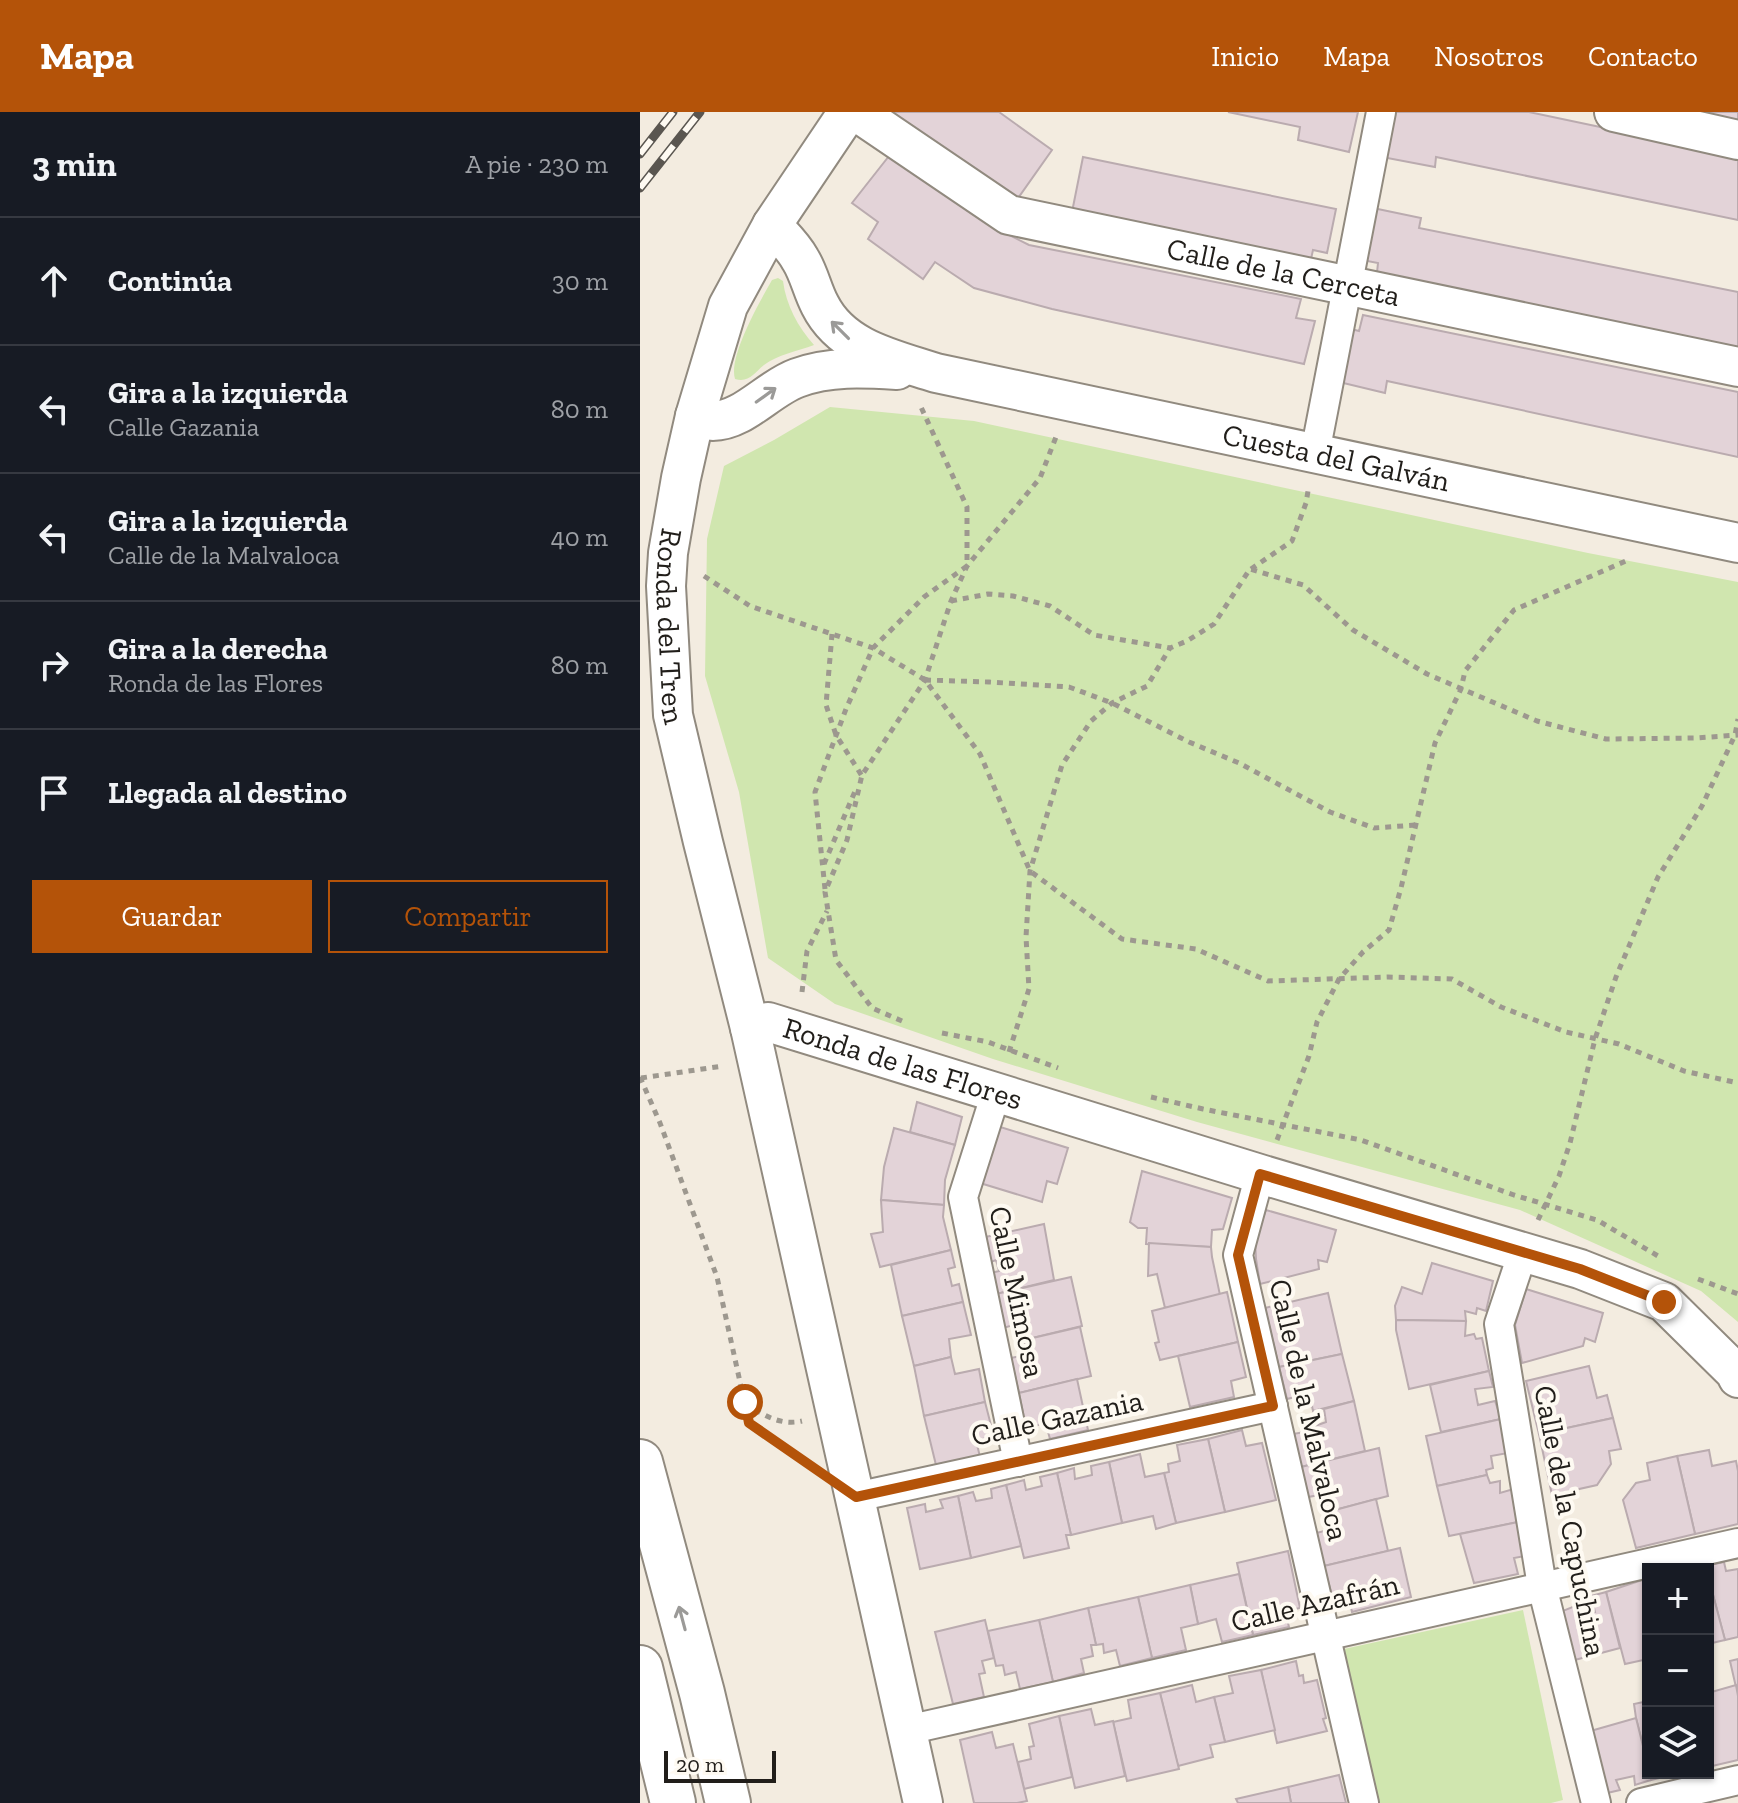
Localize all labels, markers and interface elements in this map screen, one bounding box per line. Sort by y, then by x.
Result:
text: Mapa [40,33,134,79]
text: Inicio [1211,40,1279,73]
text: Mapa [1323,40,1390,73]
text: Nosotros [1434,40,1544,73]
text: Contacto [1588,40,1698,73]
text: 3 min [32,144,117,185]
text: A pie · 230 m [465,148,608,180]
street label: Calle de la Cerceta [1164,230,1403,314]
icon: ahead [32,259,76,303]
text: Continúa [108,263,232,299]
text: 30 m [552,265,608,297]
one-way arrow [831,321,850,340]
text: Gira a la izquierda [108,375,348,411]
icon: left [32,387,76,431]
one-way arrow [754,387,776,404]
text: 80 m [551,393,608,425]
text: Calle Gazania [108,411,259,443]
street label: Cuesta del Galván [1219,416,1453,499]
text: Gira a la izquierda [108,503,348,539]
icon: left [32,515,76,559]
text: 40 m [551,521,608,553]
street label: Ronda del Tren [648,526,692,728]
text: Calle de la Malvaloca [108,539,340,571]
text: Gira a la derecha [108,631,328,667]
icon: right [32,643,76,687]
text: 80 m [551,649,608,681]
text: Ronda de las Flores [108,667,323,699]
icon: arrive [32,771,76,815]
text: Llegada al destino [108,775,347,811]
button: Guardar [32,880,312,953]
button: Compartir [328,880,608,953]
street label: Ronda de las Flores [779,1010,1027,1117]
street label: Calle Mimosa [981,1203,1053,1381]
street label: Calle de la Malvaloca [1261,1276,1357,1544]
route end [1646,1284,1682,1320]
street label: Calle Gazania [968,1382,1146,1454]
street label: Calle de la Capuchina [1526,1382,1614,1660]
route start [727,1384,763,1420]
map controls [1642,1563,1714,1779]
button: + [1642,1563,1714,1635]
street label: Calle Azafrán [1227,1566,1403,1640]
one-way arrow [674,1606,689,1632]
button: − [1642,1635,1714,1707]
button: layers [1642,1707,1714,1779]
scale bar [664,1747,776,1783]
text: 20 m [676,1751,724,1778]

